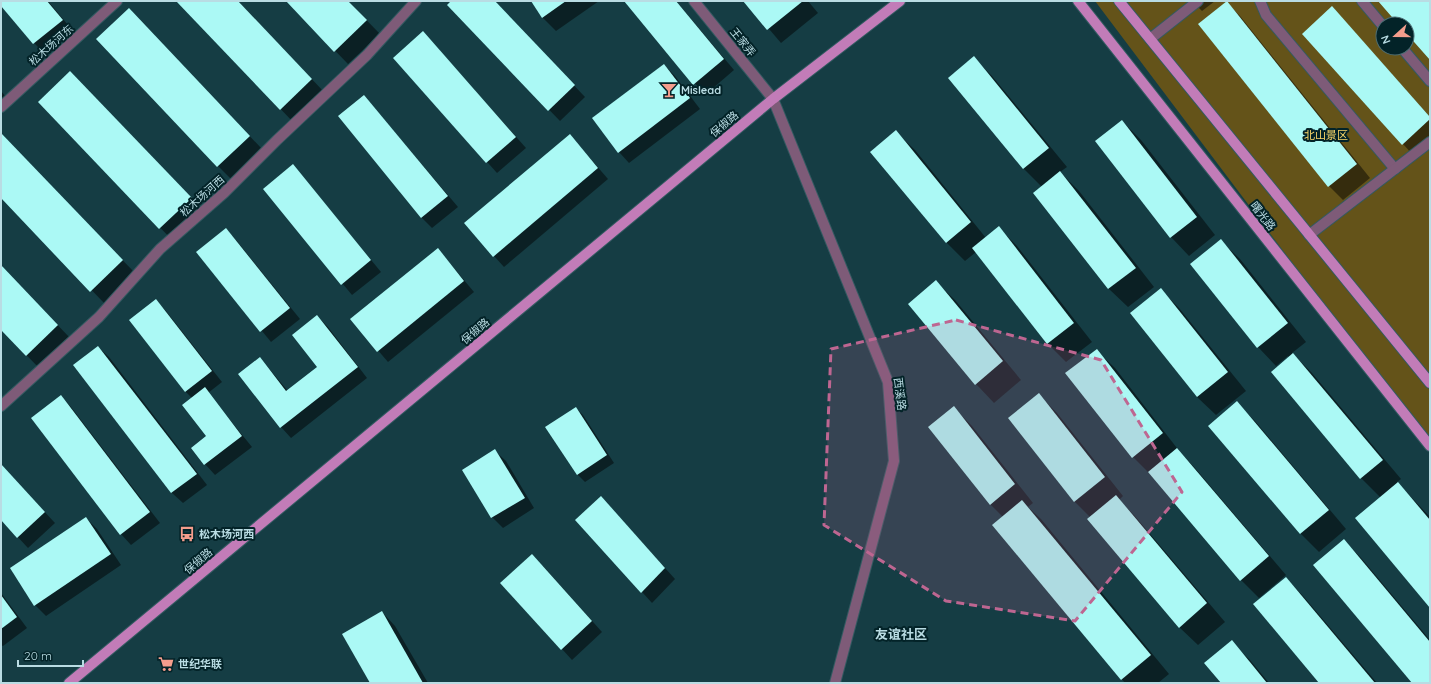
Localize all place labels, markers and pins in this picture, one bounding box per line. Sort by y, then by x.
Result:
bar icon: Mislead [660,81,678,99]
place label: Mislead [681,83,721,97]
bus stop icon: 松木场河西 [178,525,196,543]
place label: 松木场河西 [199,527,254,541]
supermarket icon: 世纪华联 [157,655,175,673]
place label: 世纪华联 [178,657,222,671]

